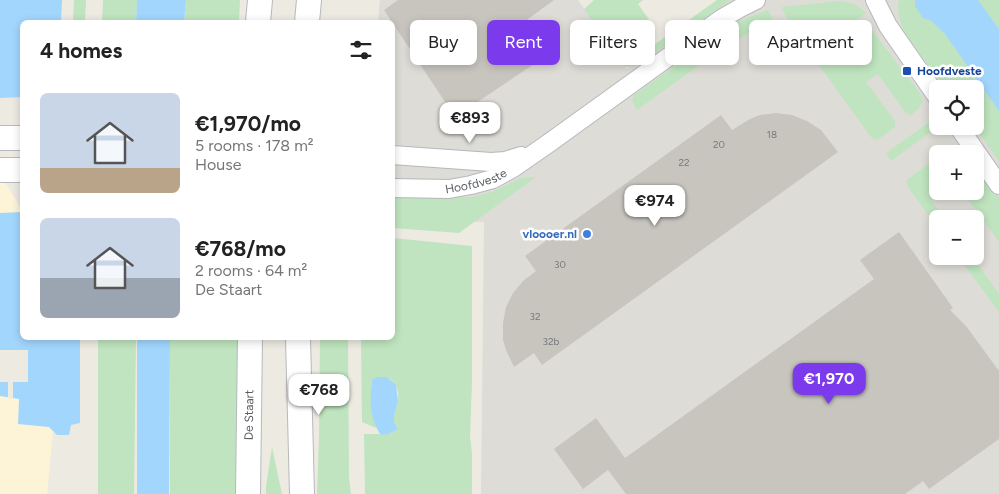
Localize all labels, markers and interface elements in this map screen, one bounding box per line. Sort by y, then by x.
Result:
chip: Buy [410,20,477,65]
chip: Rent [487,20,560,65]
chip: Filters [570,20,655,65]
chip: New [665,20,739,65]
chip: Apartment [749,20,872,65]
icon: filters [347,36,375,64]
text: 4 homes [40,38,122,63]
place label: Hoofdveste [917,64,982,78]
marker: Hoofdveste [901,65,913,77]
map controls [929,80,984,265]
button: locate [929,80,984,135]
pin: €893 [440,102,500,144]
text: €893 [450,108,490,127]
text: €1,970/mo [195,111,301,136]
icon: home [80,113,140,173]
house number: 18 [767,128,777,141]
text: 5 rooms · 178 m² [195,136,314,155]
house number: 20 [713,138,725,151]
button: + [929,145,984,200]
text: House [195,155,241,174]
house number: 22 [678,156,690,169]
street label: Hoofdveste [444,166,510,197]
pin: €974 [625,184,685,227]
text: €974 [635,191,675,210]
button: − [929,210,984,265]
place label: vloooer.nl [523,227,577,241]
marker: vloooer.nl [581,228,593,240]
text: €768/mo [195,236,286,261]
icon: home [80,238,140,298]
house number: 30 [554,258,566,271]
text: 2 rooms · 64 m² [195,261,307,280]
text: De Staart [195,280,262,299]
house number: 32 [529,310,541,323]
house number: 32b [543,335,560,348]
pin: €1,970 [788,362,870,405]
text: €1,970 [804,369,854,388]
pin: €768 [289,374,349,416]
text: €768 [299,380,339,399]
street label: De Staart [242,389,256,440]

